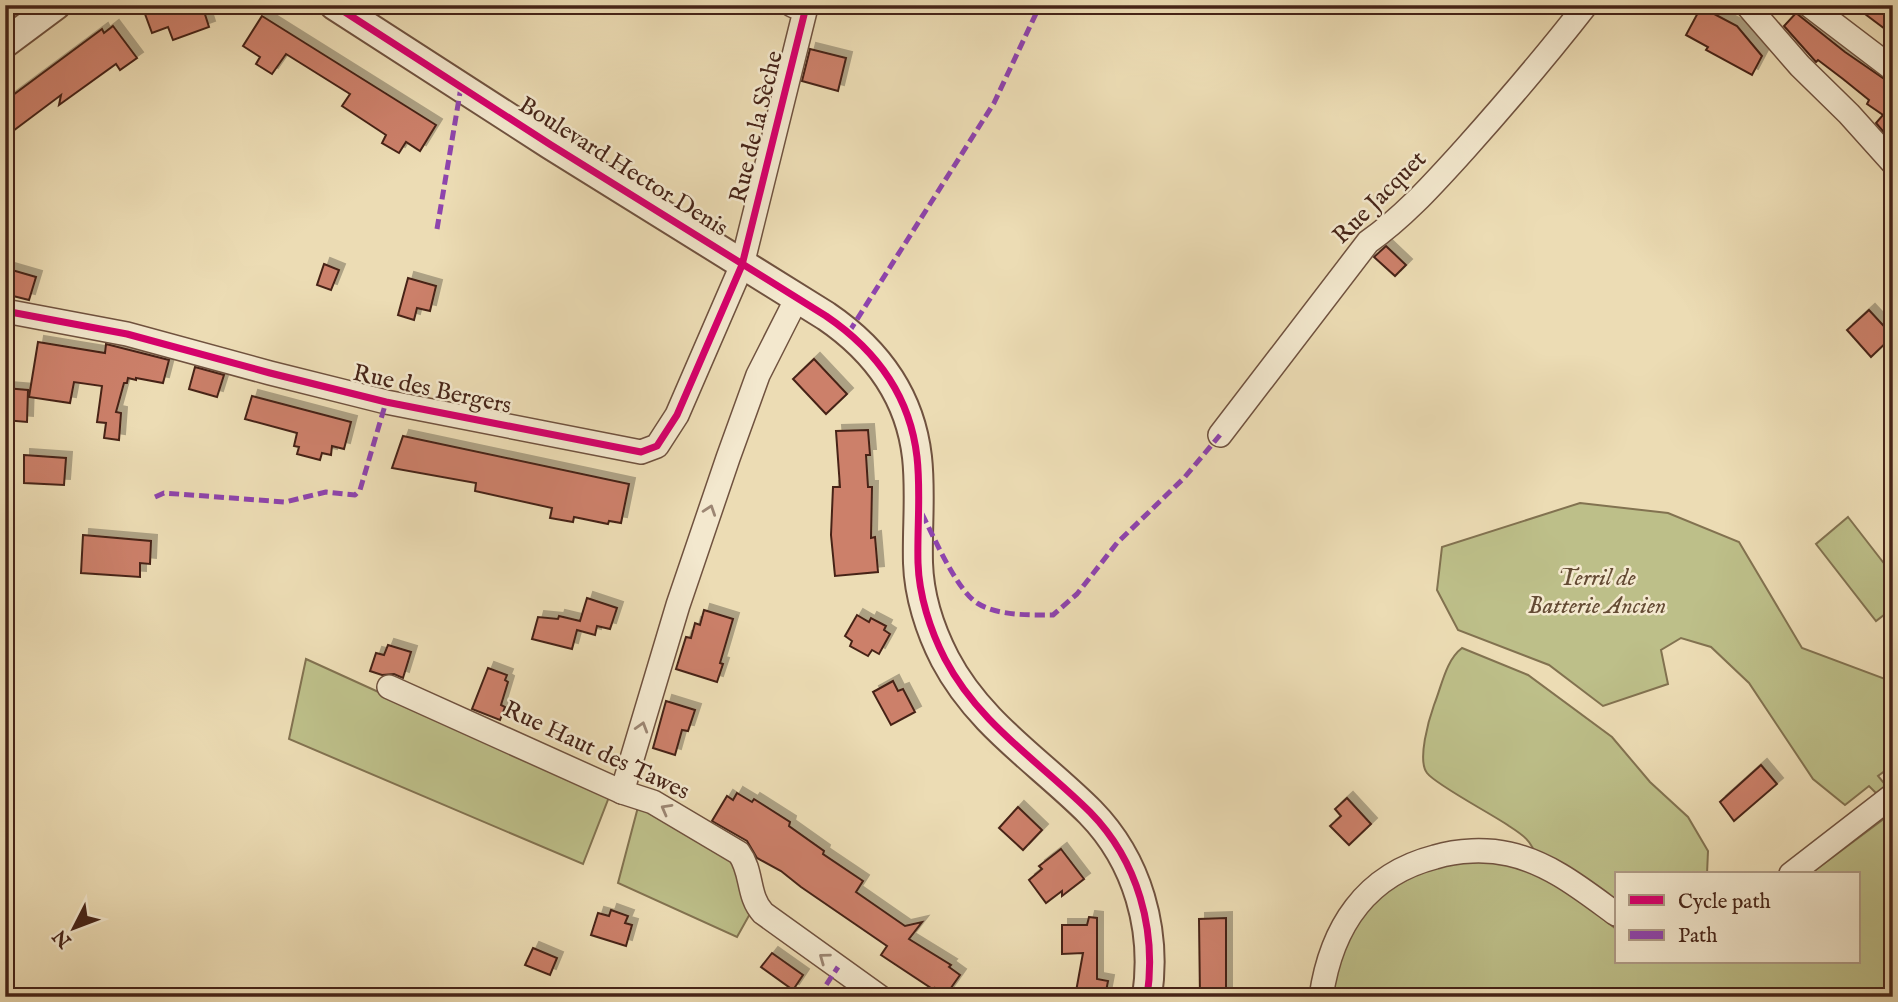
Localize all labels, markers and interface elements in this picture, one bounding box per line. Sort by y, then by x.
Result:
street label: Rue de la Sèche [723,48,791,206]
street label: Boulevard Hector Denis [513,90,733,244]
street label: Rue Jacquet [1327,145,1433,251]
street label: Rue des Bergers [350,358,514,422]
one-way arrow [702,504,717,516]
park label: Terril de Batterie Ancien [1528,563,1666,622]
street label: Rue Haut des Tawes [498,694,694,808]
one-way arrow [633,721,648,733]
one-way arrow [661,804,673,817]
legend [1615,872,1860,964]
text: Cycle path [1678,889,1771,916]
north arrow [38,894,108,964]
text: N [48,923,78,953]
text: Path [1678,923,1717,950]
one-way arrow [819,953,832,966]

